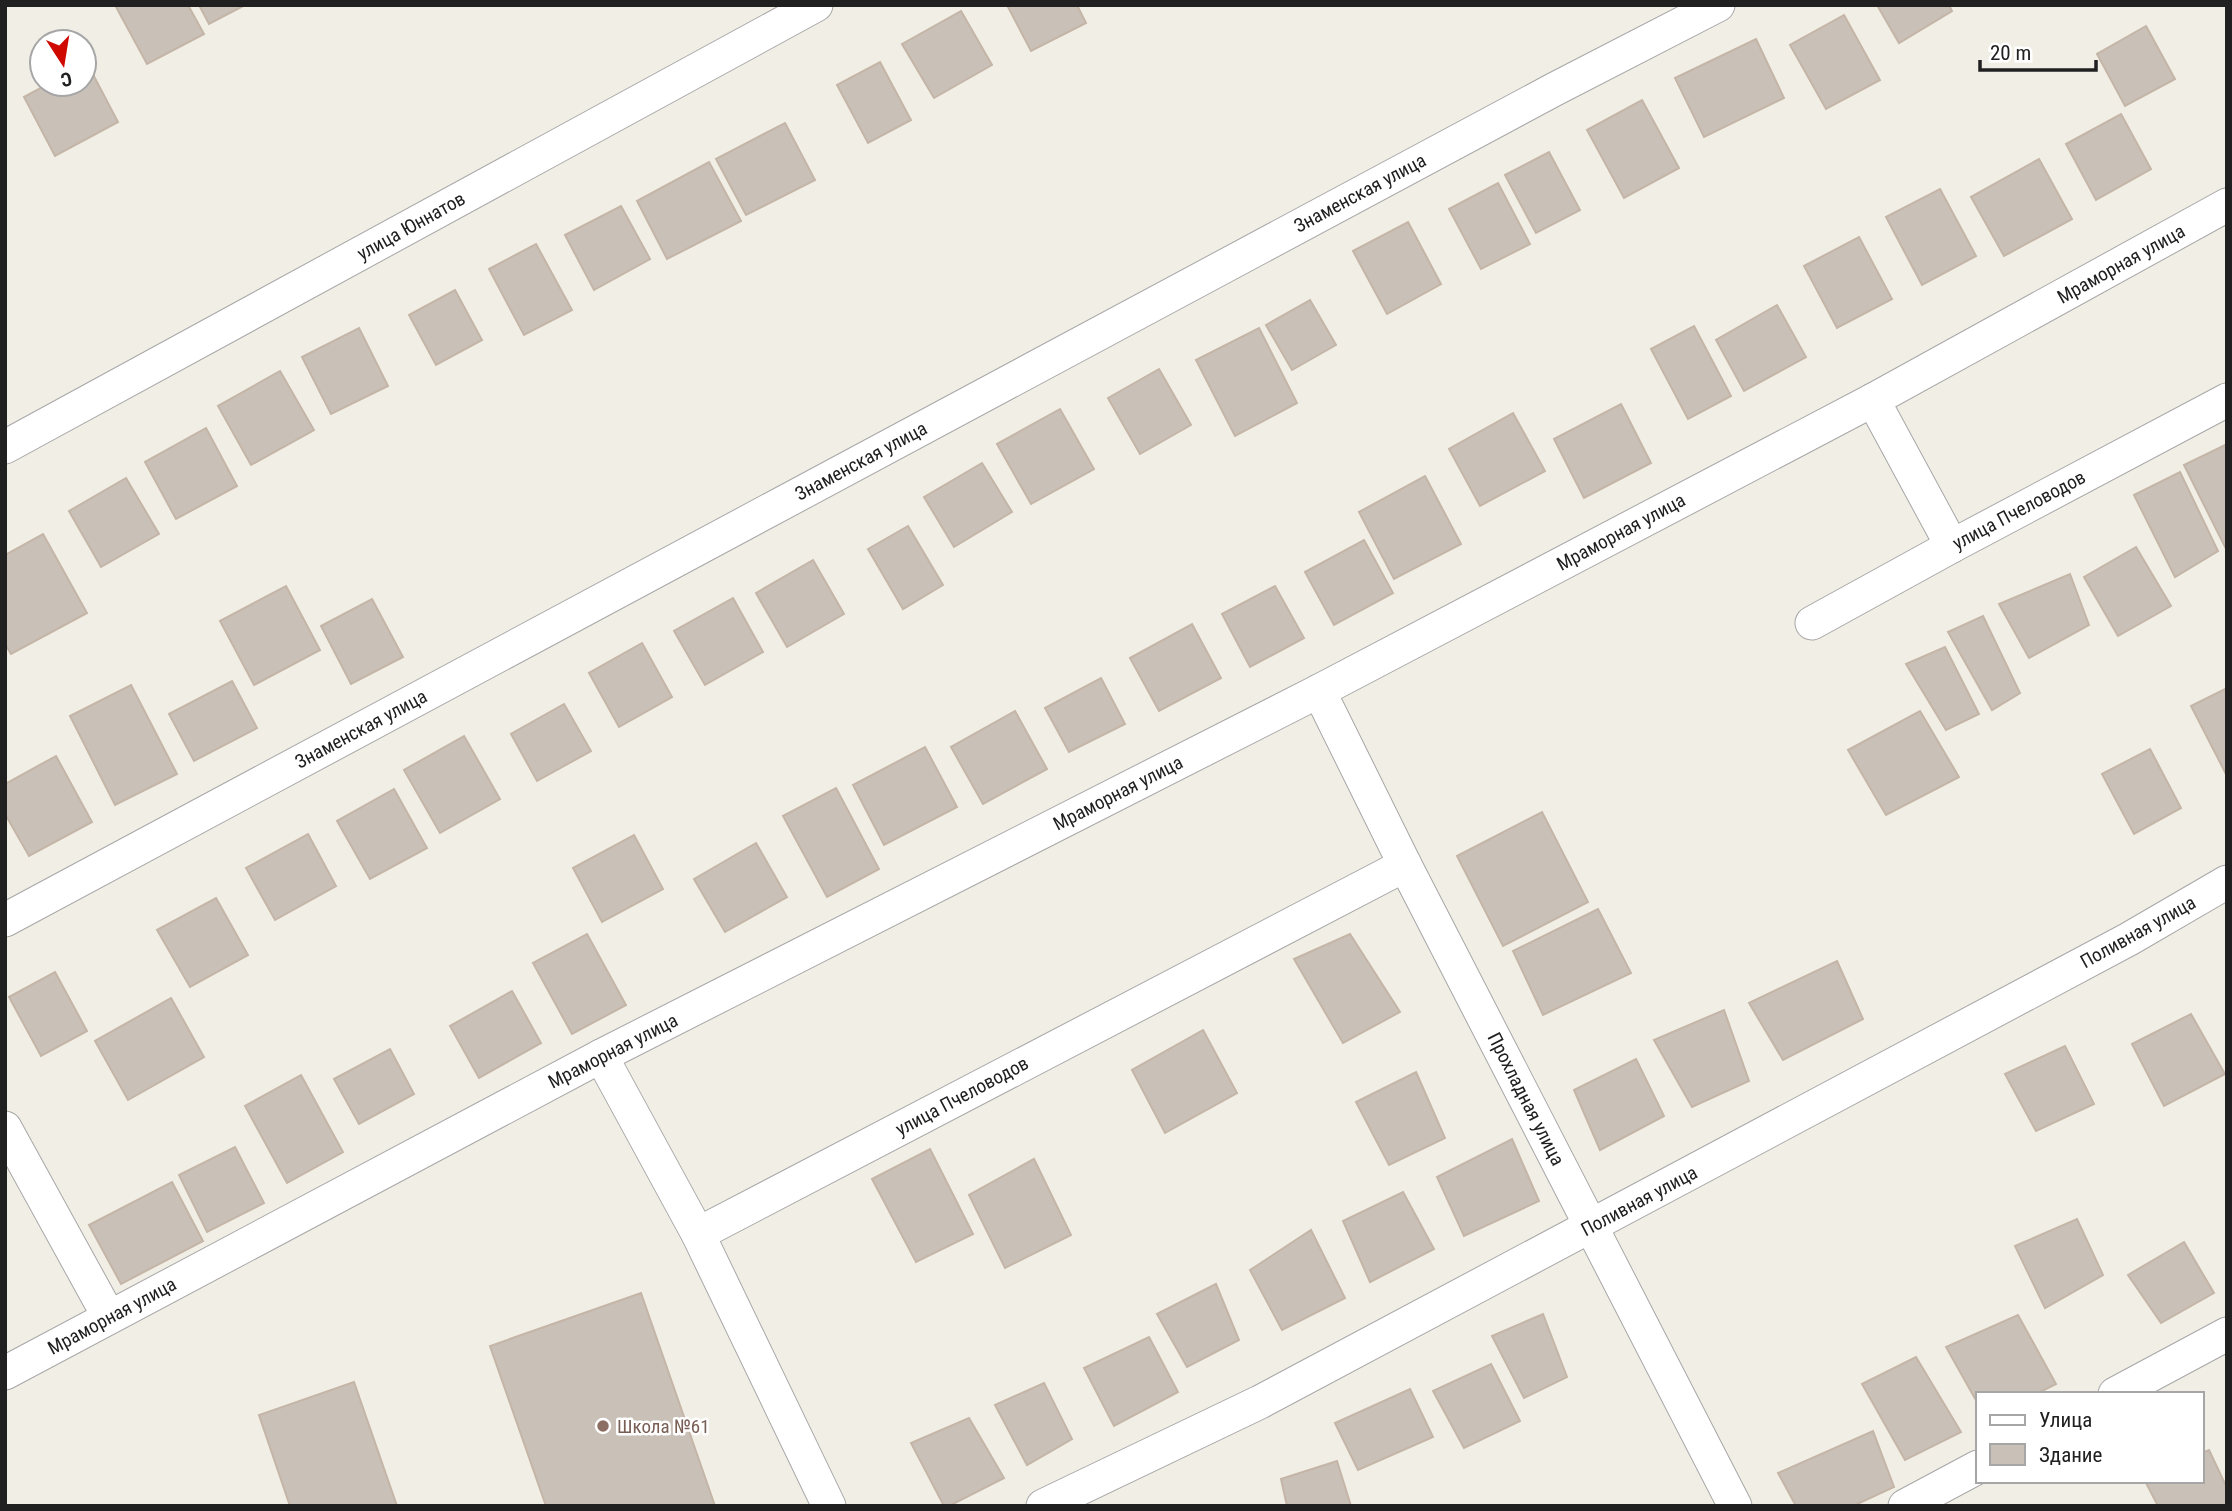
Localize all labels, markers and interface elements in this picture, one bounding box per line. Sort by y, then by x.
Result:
north arrow [28,28,98,98]
scale bar [1980,28,2096,72]
text: 20 m [1990,41,2031,65]
text: С [59,67,74,92]
street label: Знаменская улица [1290,149,1430,237]
street label: улица Юннатов [353,187,469,265]
street label: Мраморная улица [2053,219,2189,309]
street label: Знаменская улица [791,417,931,505]
street label: улица Пчеловодов [1949,465,2089,555]
street label: Мраморная улица [1553,488,1689,576]
street label: Знаменская улица [291,685,431,773]
street label: Мраморная улица [1049,750,1187,836]
street label: Поливная улица [2076,891,2200,973]
street label: Мраморная улица [544,1008,682,1094]
street label: Прохладная улица [1483,1029,1569,1169]
street label: улица Пчеловодов [892,1051,1032,1141]
street label: Поливная улица [1577,1161,1701,1241]
street label: Мраморная улица [44,1272,180,1360]
legend [1976,1392,2204,1483]
text: Улица [2039,1408,2092,1432]
place label: Школа №61 [617,1415,710,1438]
marker: Школа №61 [595,1418,611,1434]
text: Здание [2039,1443,2103,1467]

